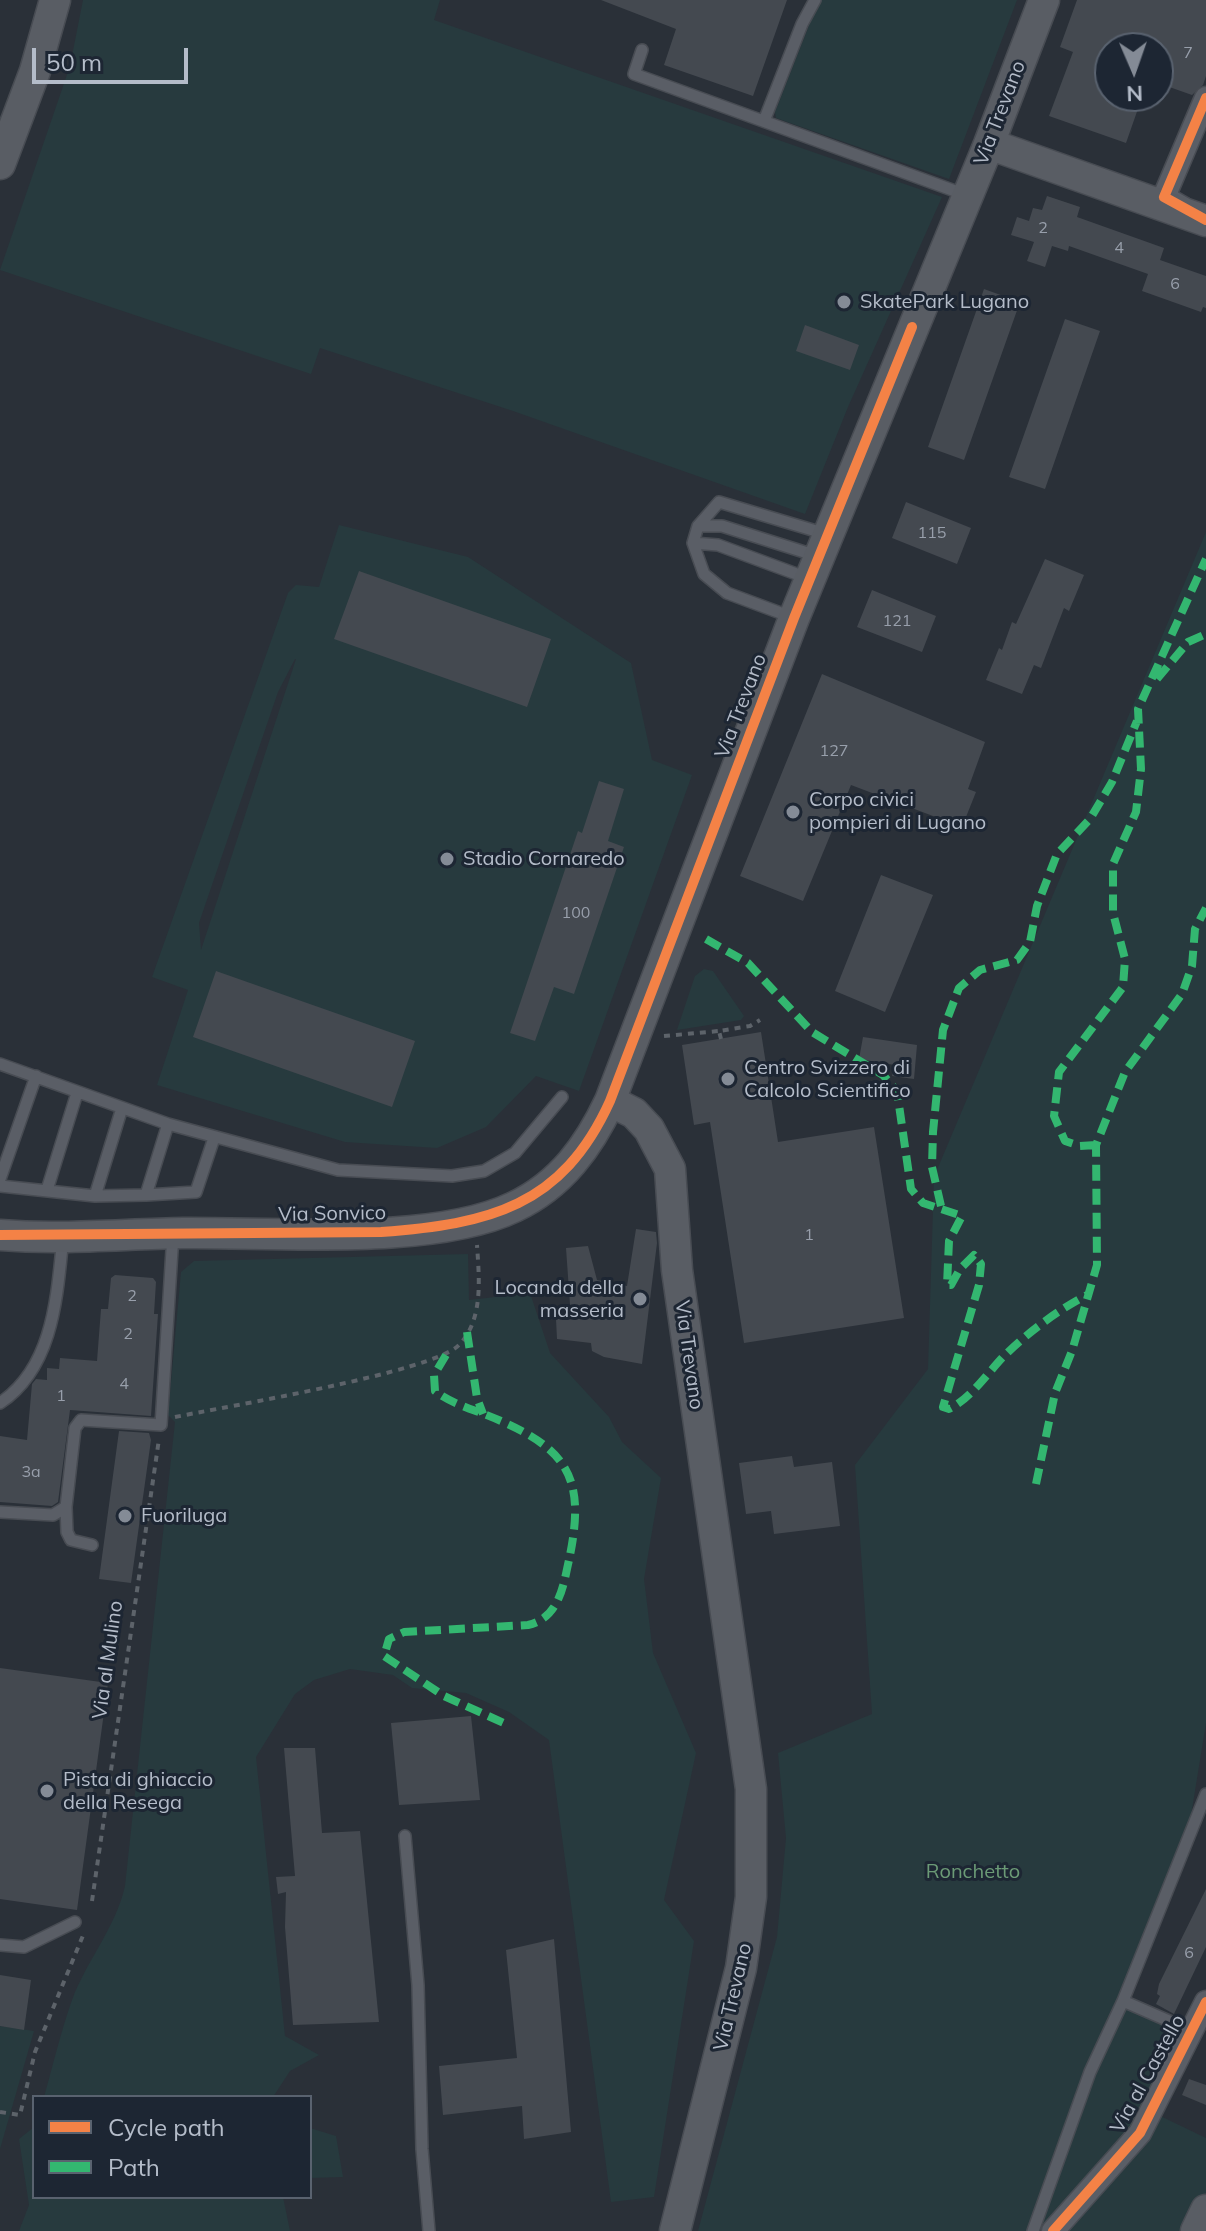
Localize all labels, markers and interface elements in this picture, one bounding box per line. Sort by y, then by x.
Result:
scale bar [36,32,192,82]
north arrow [1094,32,1174,112]
house number: 7 [1183,43,1193,63]
text: 50 m [46,47,102,77]
street label: Via Trevano [969,57,1031,169]
text: N [1126,80,1144,108]
house number: 2 [1038,218,1048,238]
house number: 4 [1114,238,1124,258]
house number: 6 [1170,274,1180,294]
place label: SkatePark Lugano [860,290,1029,314]
marker: SkatePark Lugano [835,293,853,311]
house number: 115 [918,523,946,543]
house number: 121 [883,611,911,631]
street label: Via Trevano [710,650,772,762]
house number: 127 [820,741,848,761]
place label: Corpo civici pompieri di Lugano [809,788,986,835]
marker: Corpo civici pompieri di Lugano [784,803,802,821]
place label: Stadio Cornaredo [463,847,625,871]
marker: Stadio Cornaredo [438,850,456,868]
house number: 100 [562,903,590,923]
place label: Centro Svizzero di Calcolo Scientifico [744,1056,911,1103]
marker: Centro Svizzero di Calcolo Scientifico [719,1070,737,1088]
street label: Via Sonvico [278,1201,386,1227]
house number: 1 [804,1225,814,1245]
place label: Locanda della masseria [495,1276,624,1323]
house number: 2 [127,1286,137,1306]
marker: Locanda della masseria [631,1290,649,1308]
street label: Via Trevano [669,1299,709,1411]
house number: 2 [123,1324,133,1344]
house number: 4 [119,1374,129,1394]
house number: 1 [56,1386,66,1406]
house number: 3a [21,1462,41,1482]
place label: Fuoriluga [141,1504,227,1528]
marker: Fuoriluga [116,1507,134,1525]
street label: Via al Mulino [88,1599,128,1721]
place label: Pista di ghiaccio della Resega [63,1768,213,1815]
marker: Pista di ghiaccio della Resega [38,1782,56,1800]
park label: Ronchetto [926,1860,1020,1884]
street label: Via Trevano [709,1941,757,2053]
house number: 6 [1184,1943,1194,1963]
street label: Via al Castello [1106,2011,1190,2137]
legend [32,2095,312,2199]
text: Cycle path [108,2112,225,2142]
text: Path [108,2152,160,2182]

